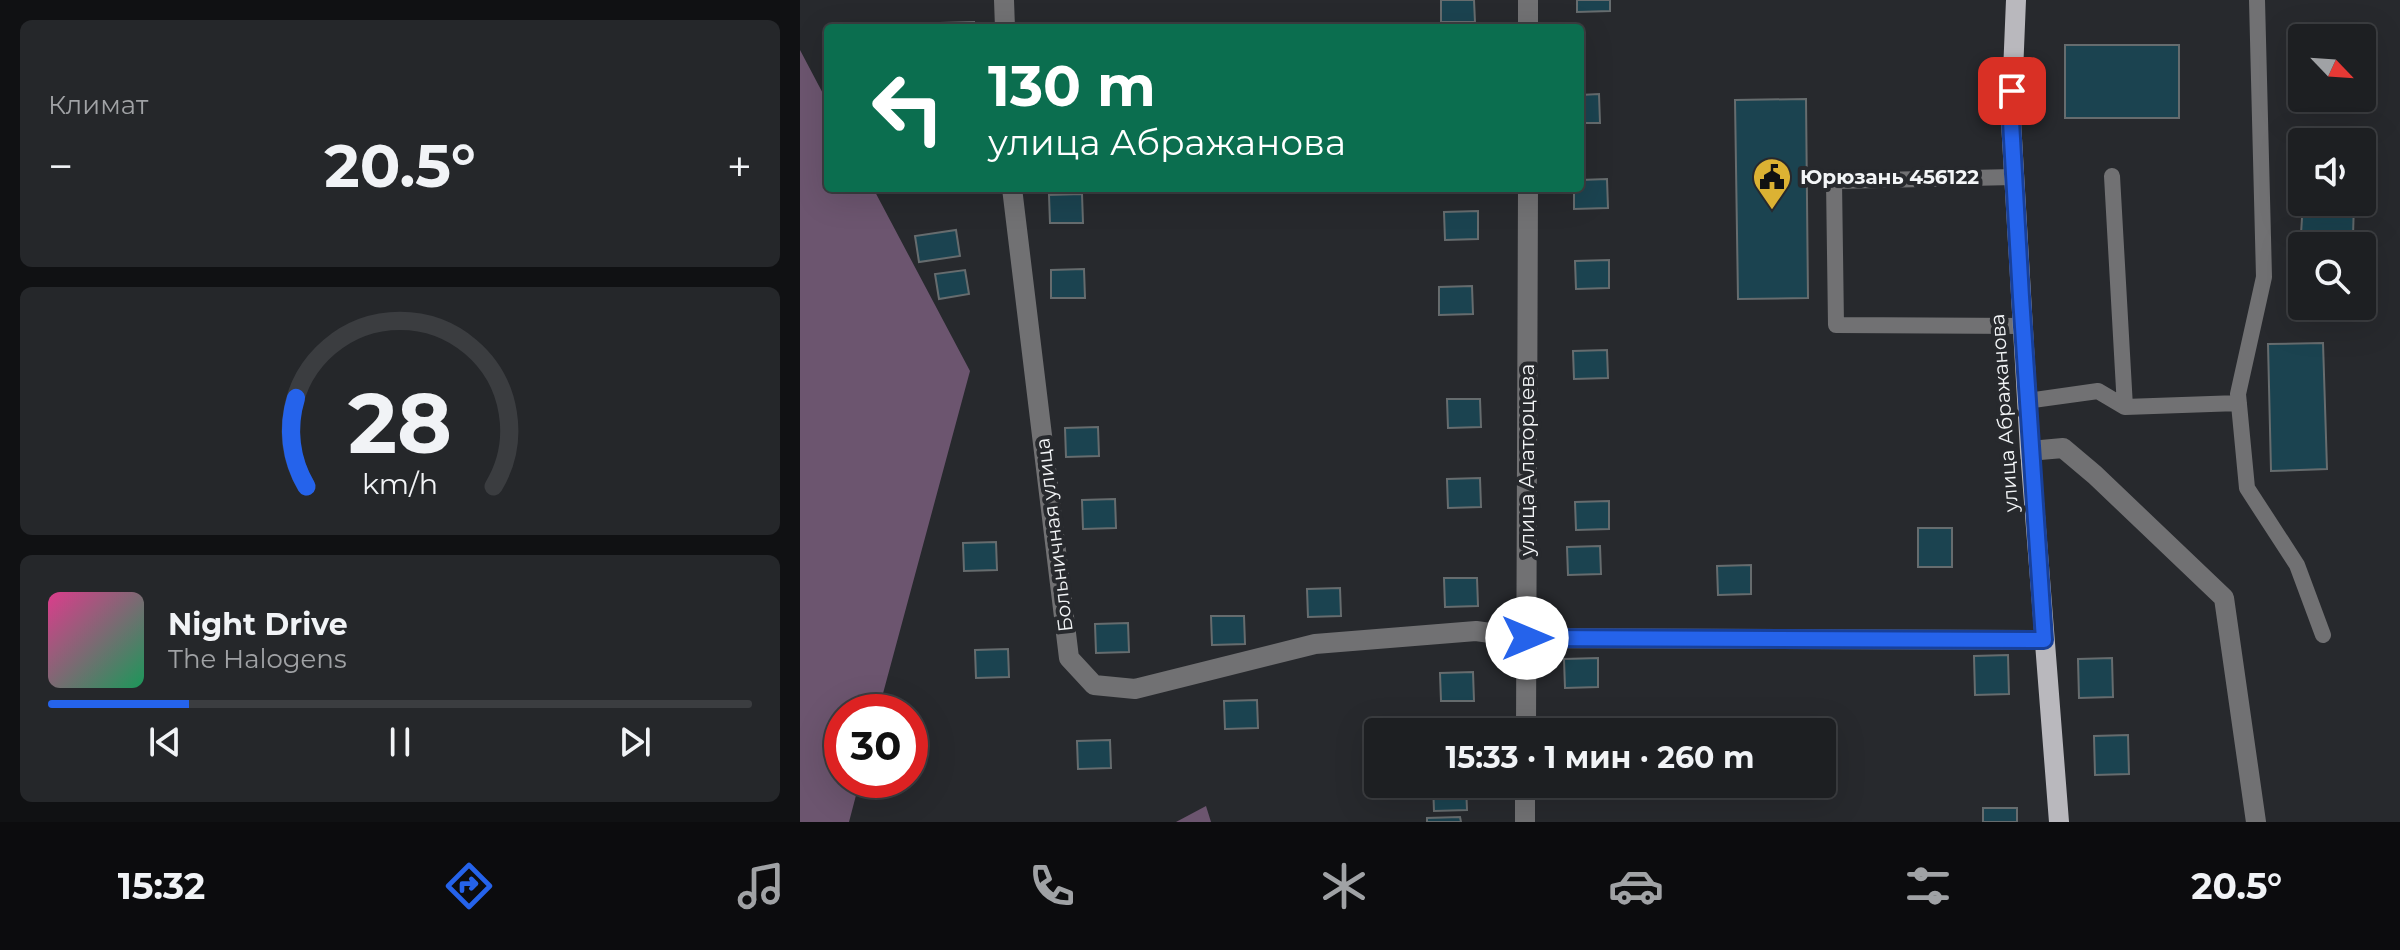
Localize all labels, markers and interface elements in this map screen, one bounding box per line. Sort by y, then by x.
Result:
north arrow [2288,24,2376,112]
map controls [2288,24,2376,320]
text: 130 m [988,52,1156,120]
icon: left [856,56,960,160]
pin [1978,57,2046,125]
icon: arrive [1990,69,2034,113]
text: Климат [48,89,148,121]
text: улица Абражанова [988,120,1346,164]
button: sound [2288,128,2376,216]
text: 20.5° [324,129,476,202]
text: − [48,139,73,193]
text: + [727,139,752,193]
public building icon: Юрюзань 456122 [1751,156,1793,211]
place label: Юрюзань 456122 [1800,165,1979,189]
button: search [2288,232,2376,320]
street label: улица Абражанова [1985,313,2023,514]
street label: улица Алаторцева [1515,364,1539,557]
text: 28 [348,372,452,474]
street label: Больничная улица [1030,437,1078,633]
text: km/h [362,466,438,501]
position arrow [1485,596,1569,680]
text: Night Drive [168,606,348,643]
text: The Halogens [168,643,347,675]
speed limit sign: 30 [824,694,928,798]
icon: previous [143,720,187,764]
icon: pause [378,720,422,764]
icon: next [613,720,657,764]
text: 15:33 · 1 мин · 260 m [1446,739,1754,776]
icon: directions [441,858,497,914]
icon: music [733,858,789,914]
icon: phone [1024,858,1080,914]
icon: climate [1316,858,1372,914]
icon: car [1608,858,1664,914]
icon: filters [1900,858,1956,914]
text: 15:32 [118,864,205,908]
text: 20.5° [2191,864,2282,908]

